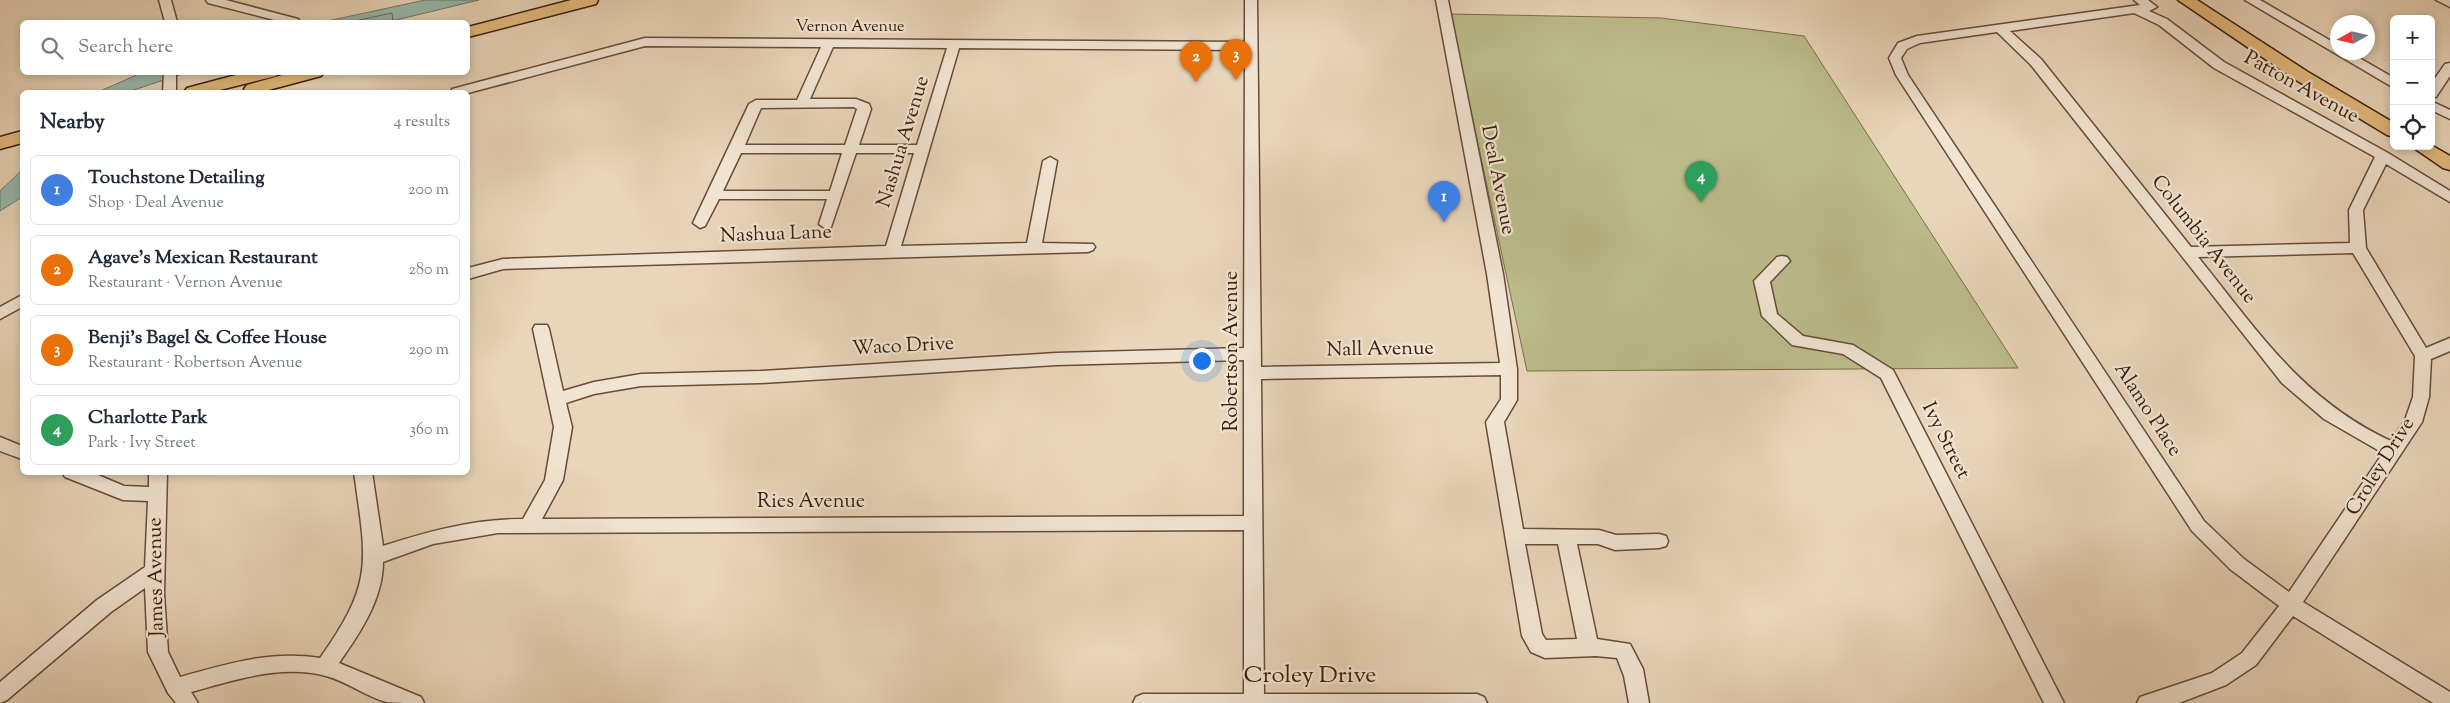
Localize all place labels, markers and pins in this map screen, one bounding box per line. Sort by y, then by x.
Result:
pin: 3 [1220,39,1252,80]
pin: 2 [1180,41,1212,82]
pin: 4 [1685,161,1717,202]
pin: 1 [1428,181,1460,222]

